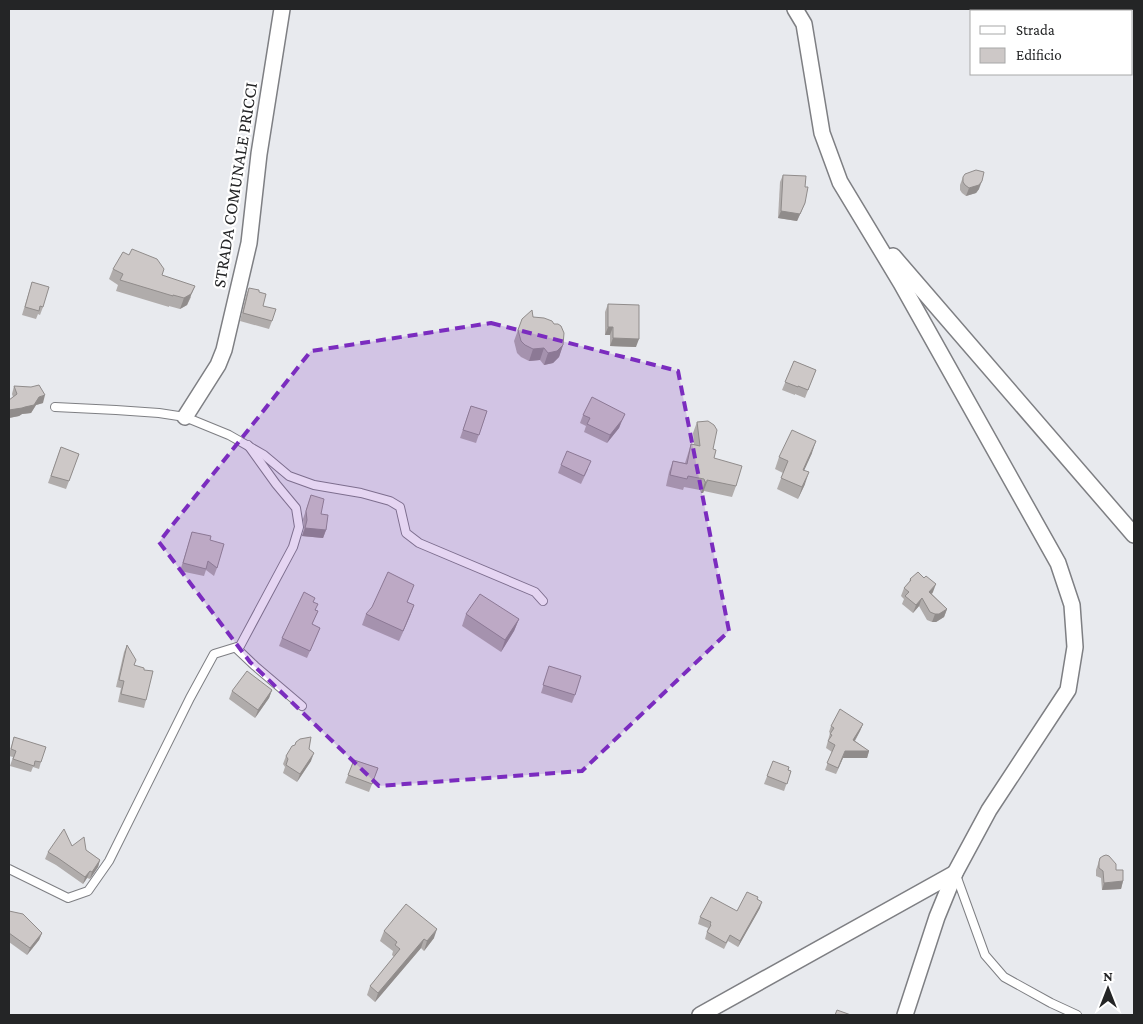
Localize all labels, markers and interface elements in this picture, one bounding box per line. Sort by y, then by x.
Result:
legend [970,10,1133,75]
text: Strada [1016,22,1055,38]
text: Edificio [1016,47,1062,63]
street label: STRADA COMUNALE PRICCI [209,81,261,289]
north arrow [1083,964,1133,1014]
text: N [1103,968,1113,984]

